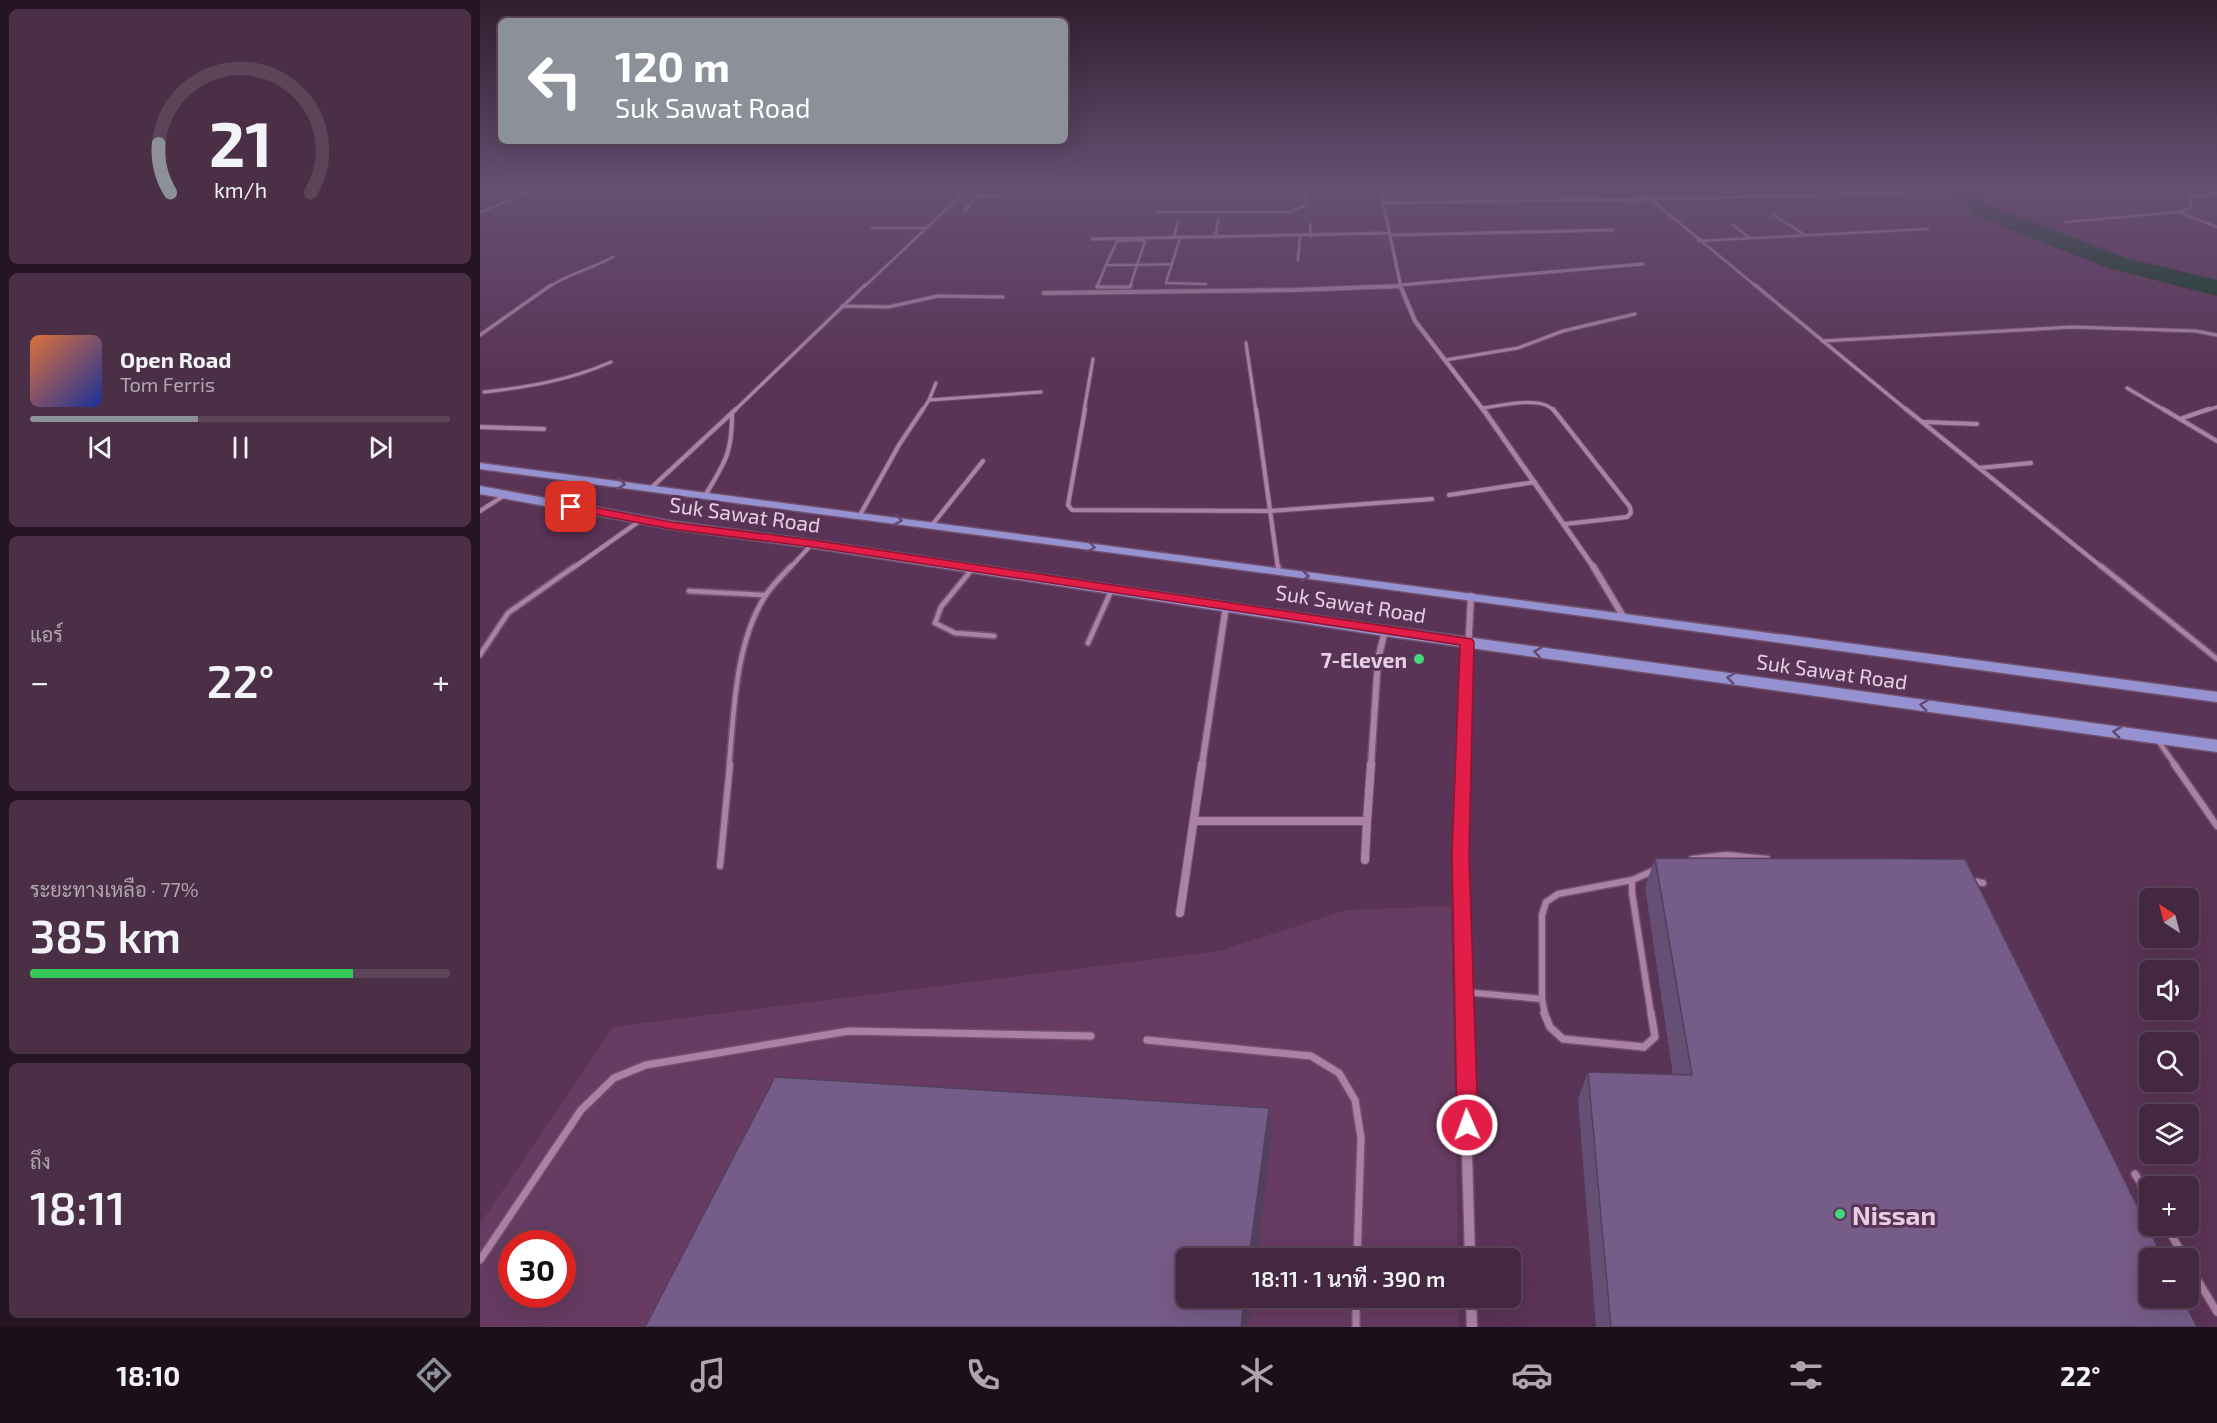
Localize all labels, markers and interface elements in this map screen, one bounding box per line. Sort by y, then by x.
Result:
text: 120 m [615,40,730,90]
icon: left [516,42,594,120]
text: Suk Sawat Road [615,91,810,123]
text: 21 [208,105,272,180]
text: km/h [213,178,267,203]
text: Open Road [120,346,232,372]
text: Tom Ferris [120,372,215,396]
icon: previous [84,431,117,464]
icon: pause [224,431,257,464]
icon: next [364,431,397,464]
one-way arrow [617,477,626,490]
pin [545,481,596,532]
icon: arrive [554,490,587,523]
street label: Suk Sawat Road [668,491,822,537]
one-way arrow [893,514,902,526]
one-way arrow [1087,540,1096,552]
one-way arrow [1301,569,1310,581]
street label: Suk Sawat Road [1274,579,1428,627]
text: แอร์ [30,622,63,646]
one-way arrow [1533,646,1543,658]
place label: 7-Eleven [1321,647,1407,672]
street label: Suk Sawat Road [1755,648,1909,694]
marker: 7-Eleven [1412,652,1426,666]
text: 22° [207,653,274,707]
text: − [30,661,49,701]
text: + [432,661,450,701]
one-way arrow [1727,673,1736,685]
one-way arrow [1920,700,1929,712]
one-way arrow [2113,726,2122,739]
text: ระยะทางเหลือ · 77% [30,877,199,901]
north arrow [2139,888,2199,948]
map controls [2139,888,2199,1308]
text: 385 km [30,908,181,962]
button: sound [2139,960,2199,1020]
button: search [2139,1032,2199,1092]
position arrow [1435,1093,1499,1157]
button: layers [2139,1104,2199,1164]
text: ถึง [30,1149,51,1173]
button: + [2139,1176,2199,1236]
text: 18:11 [30,1180,125,1234]
place label: Nissan [1852,1199,1936,1230]
marker: Nissan [1833,1207,1847,1221]
speed limit sign: 30 [498,1230,576,1308]
button: − [2139,1248,2199,1308]
text: 18:11 · 1 นาที · 390 m [1252,1265,1445,1291]
icon: directions [413,1354,455,1396]
icon: music [687,1354,729,1396]
icon: phone [962,1354,1004,1396]
icon: climate [1236,1354,1278,1396]
icon: car [1511,1354,1553,1396]
icon: filters [1785,1354,1827,1396]
text: 18:10 [116,1359,180,1391]
text: 22° [2060,1359,2101,1391]

